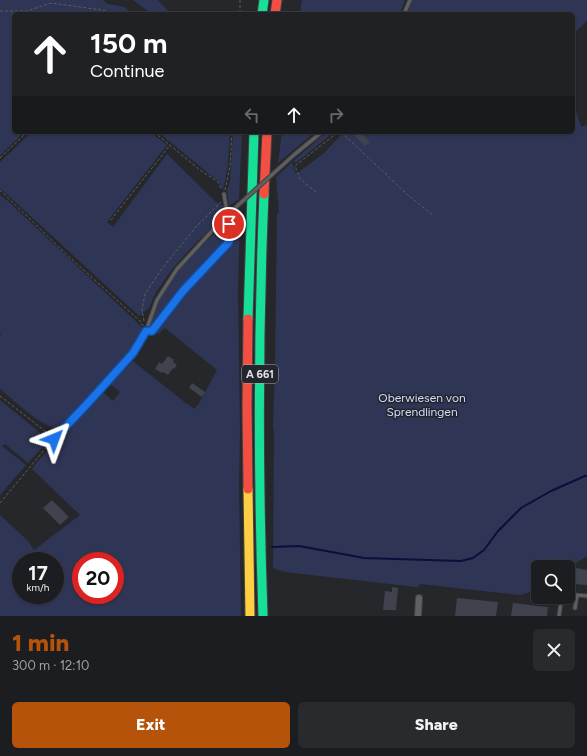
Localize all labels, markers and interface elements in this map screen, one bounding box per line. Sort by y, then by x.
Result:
text: 150 m [90,26,167,60]
icon: ahead [24,28,76,80]
text: Continue [90,60,164,82]
icon: left [241,104,263,126]
icon: ahead [283,104,305,126]
icon: right [325,104,347,126]
pin [212,207,246,241]
icon: arrive [218,213,240,235]
road number: A 661 [242,365,278,383]
park label: Oberwiesen von Sprendlingen [378,391,466,419]
position arrow [33,418,75,460]
speed limit sign: 20 [72,552,124,604]
map controls [531,560,575,604]
button: search [531,560,575,604]
text: 17 [28,561,48,585]
text: km/h [27,581,49,594]
text: 1 min [12,628,69,657]
button: close [533,629,575,671]
text: 300 m · 12:10 [12,658,89,673]
button: Exit [12,702,290,748]
button: Share [298,702,575,748]

